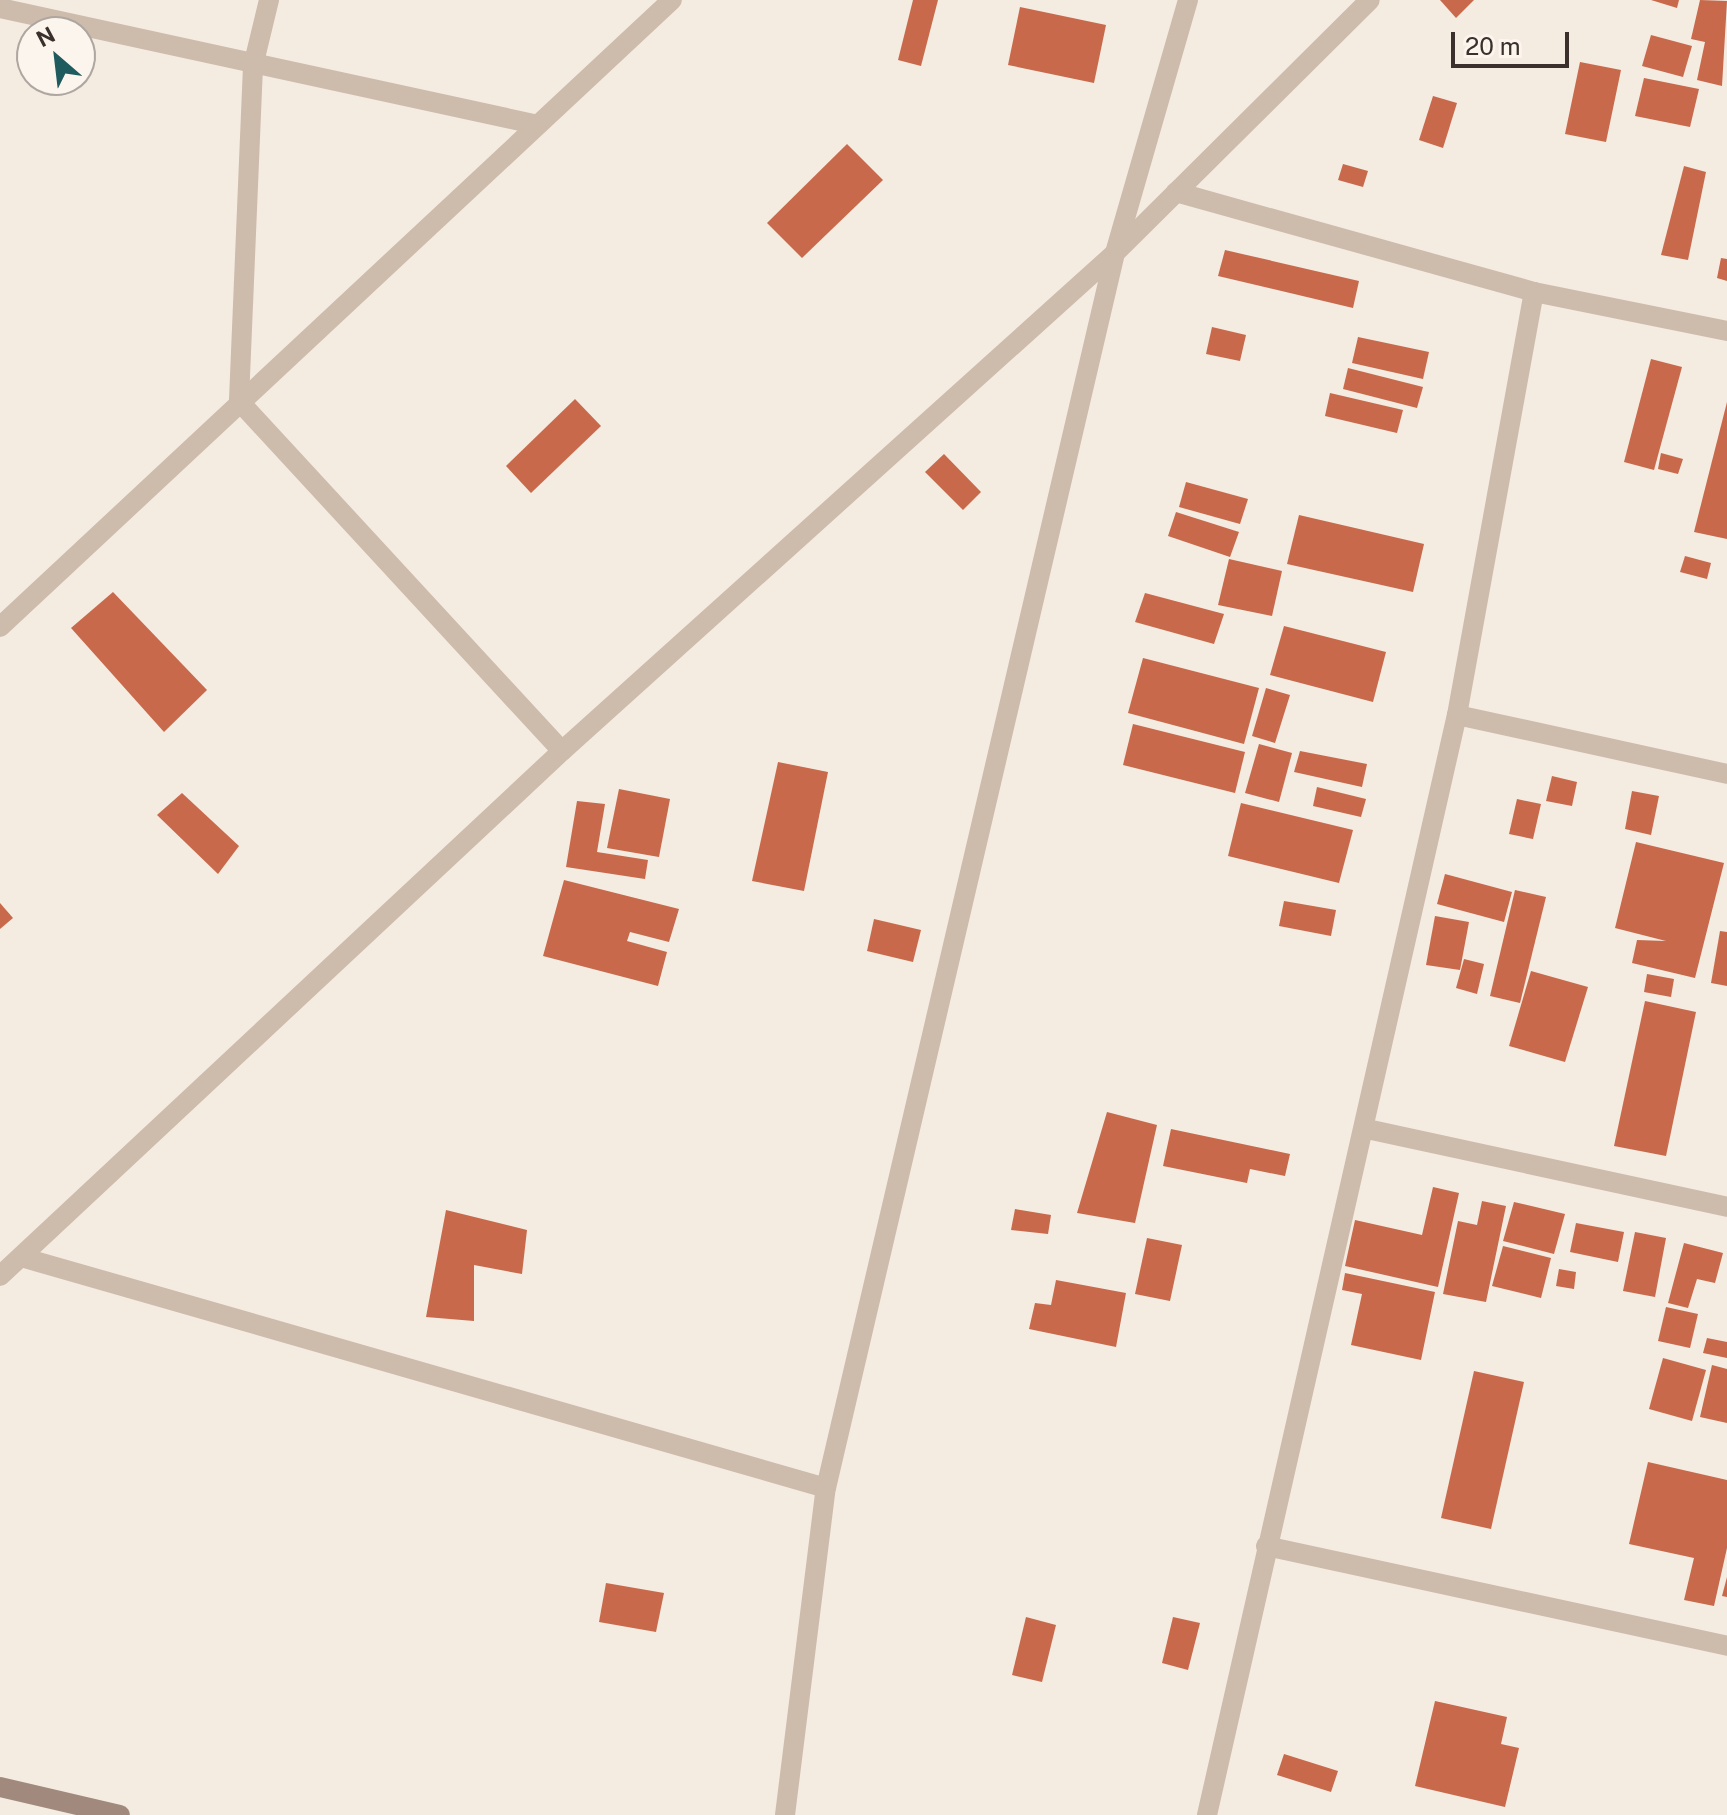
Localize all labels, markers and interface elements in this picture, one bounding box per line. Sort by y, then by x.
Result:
north arrow [16,16,96,96]
scale bar [1455,16,1573,66]
text: N [32,21,59,52]
text: 20 m [1465,32,1521,60]

